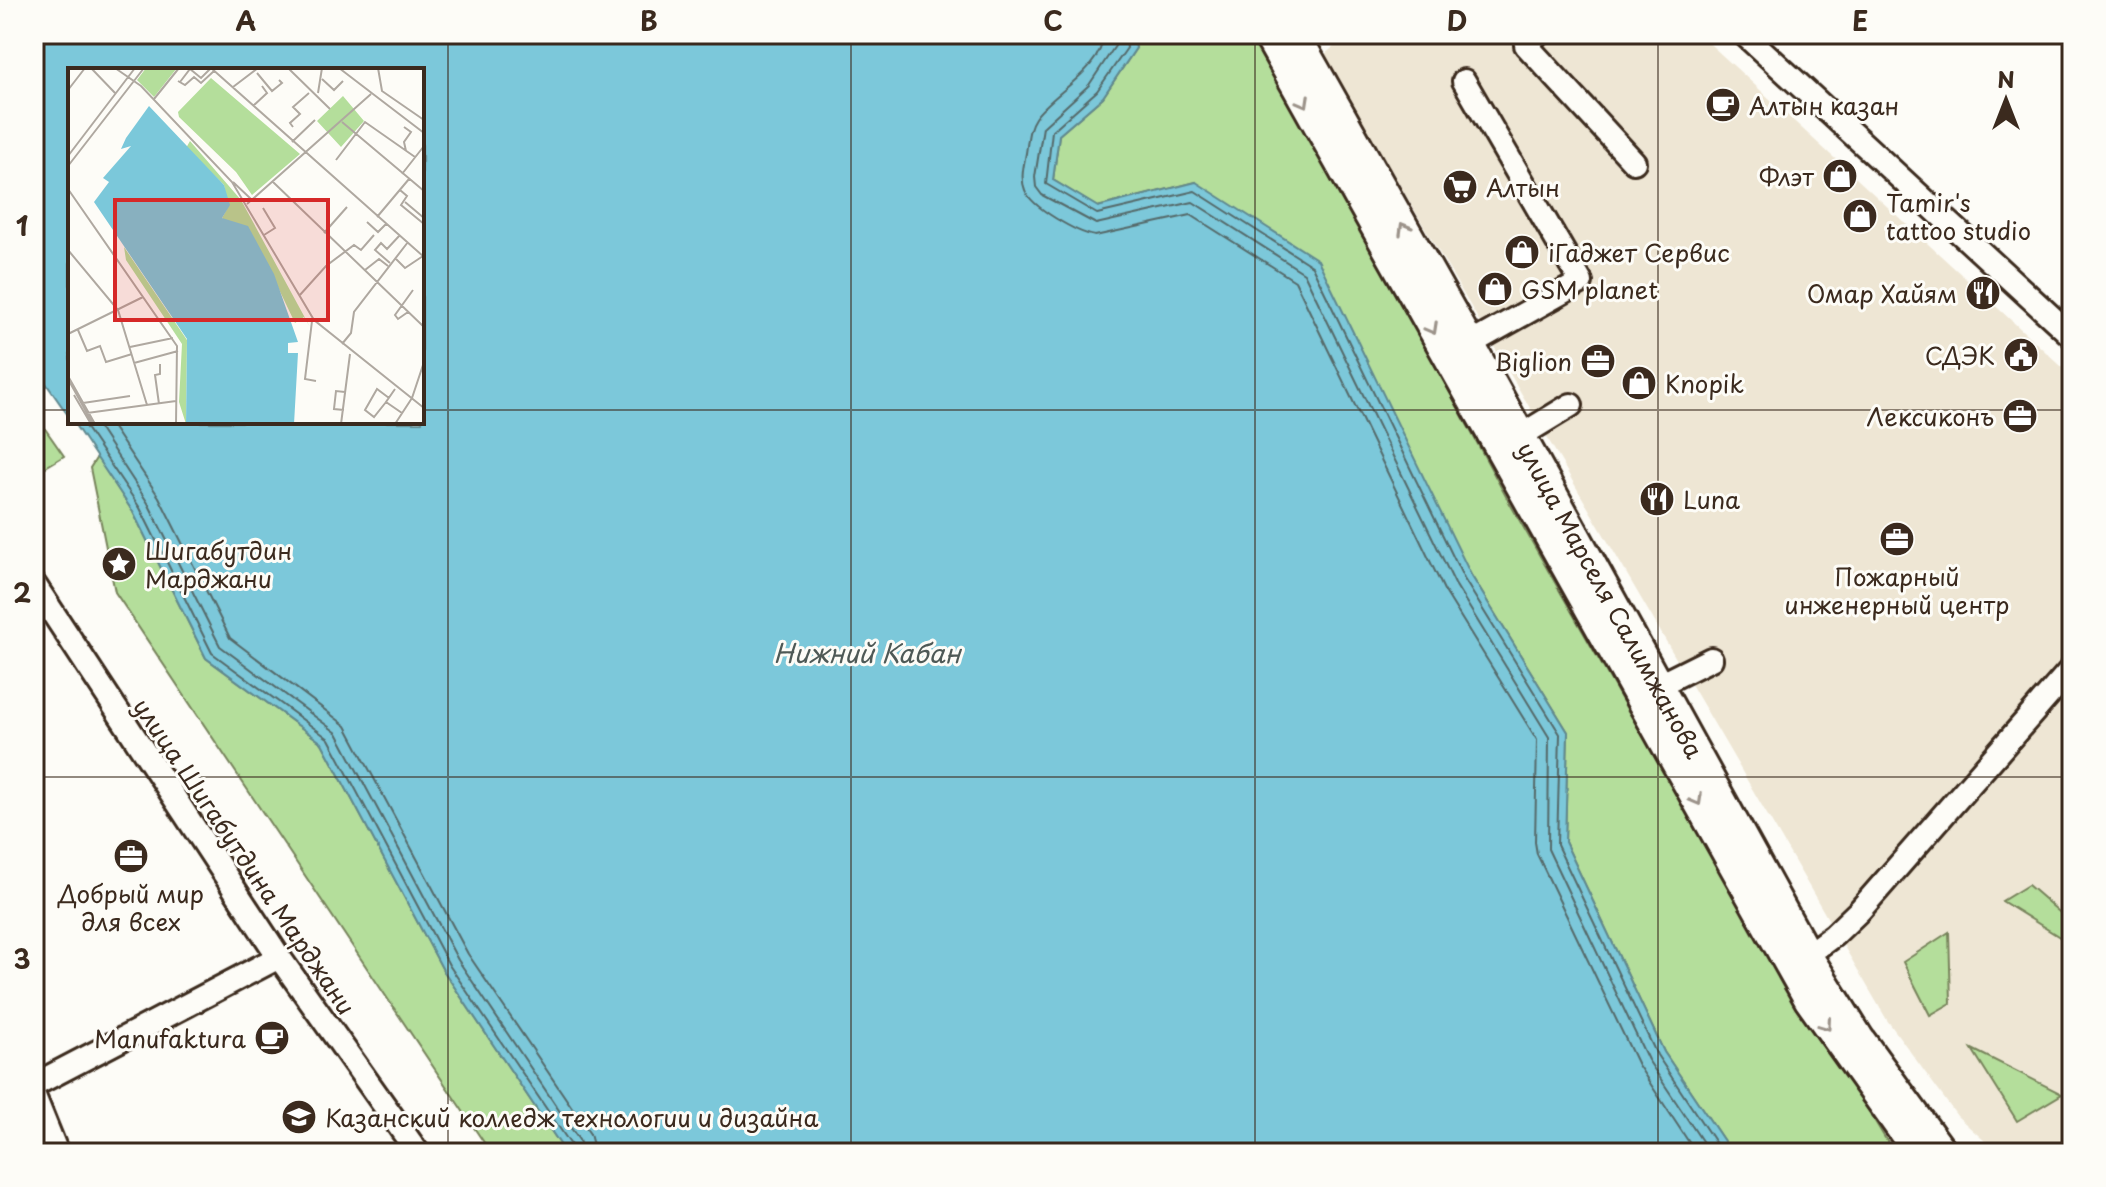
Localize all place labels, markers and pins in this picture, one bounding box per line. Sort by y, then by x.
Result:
cafe icon: Алтын казан [1704,86,1742,124]
place label: Алтын казан [1749,87,1899,123]
shop icon: Флэт [1821,157,1859,195]
place label: Флэт [1759,158,1814,194]
supermarket icon: Алтын [1441,168,1479,206]
place label: Алтын [1486,169,1560,205]
place label: Tamir's tattoo studio [1886,184,2031,248]
shop icon: Tamir's tattoo studio [1841,197,1879,235]
shop icon: iГаджет Сервис [1503,233,1541,271]
place label: iГаджет Сервис [1548,234,1730,270]
shop icon: GSM planet [1476,270,1514,308]
place label: GSM planet [1521,271,1658,307]
restaurant icon: Омар Хайям [1964,274,2002,312]
place label: Омар Хайям [1807,275,1957,311]
public building icon: СДЭК [2002,336,2040,374]
place label: СДЭК [1925,337,1995,373]
office icon: Biglion [1579,342,1617,380]
place label: Biglion [1494,343,1572,379]
shop icon: Knopik [1620,364,1658,402]
place label: Knopik [1665,365,1744,401]
office icon: Лексиконъ [2001,397,2039,435]
place label: Лексиконъ [1867,398,1994,434]
restaurant icon: Luna [1638,480,1676,518]
place label: Luna [1683,481,1740,517]
office icon: Пожарный инженерный центр [1878,520,1916,558]
place label: Шигабутдин Марджани [145,532,292,596]
place icon: Шигабутдин Марджани [100,545,138,583]
place label: Пожарный инженерный центр [1784,558,2010,622]
office icon: Добрый мир для всех [112,837,150,875]
place label: Добрый мир для всех [57,875,204,939]
cafe icon: Manufaktura [253,1019,291,1057]
place label: Manufaktura [94,1020,246,1056]
school or university icon: Казанский колледж технологии и дизайна [280,1098,318,1136]
place label: Казанский колледж технологии и дизайна [325,1099,818,1135]

